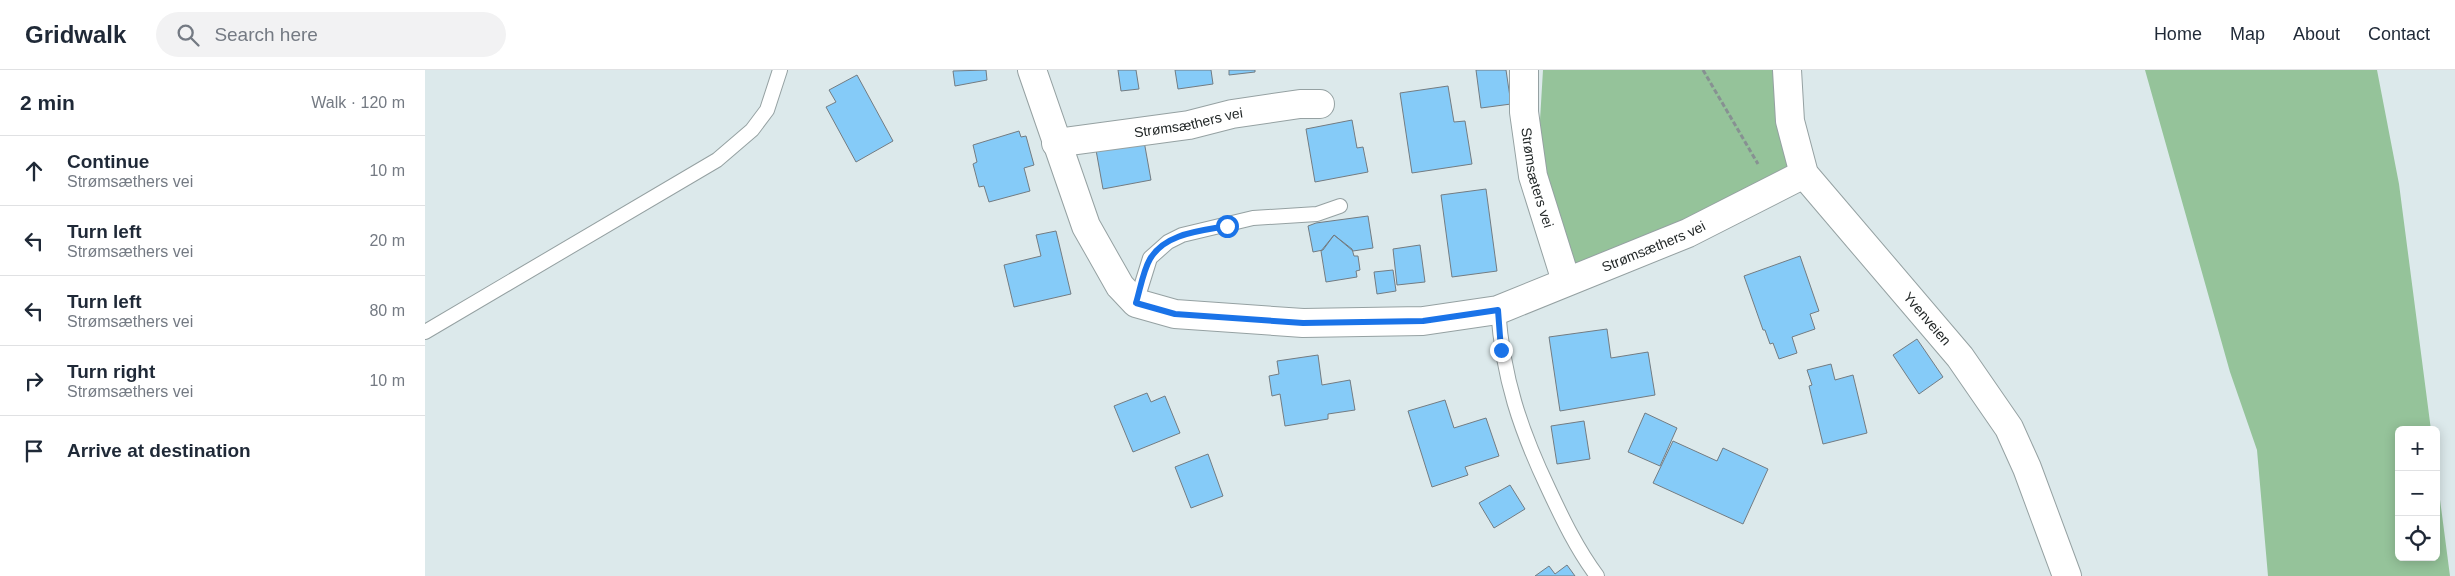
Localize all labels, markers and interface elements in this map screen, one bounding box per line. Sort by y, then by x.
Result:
search box [156,12,506,57]
text: Gridwalk [25,21,126,48]
icon: search [174,21,202,49]
text: Search here [214,24,318,45]
text: Home [2154,24,2202,44]
text: Map [2230,24,2265,44]
text: About [2293,24,2340,44]
text: Contact [2368,24,2430,44]
text: 2 min [20,91,75,114]
text: Walk · 120 m [311,94,405,111]
street label: Strømsæthers vei [1133,105,1244,140]
street label: Strømsæters vei [1518,126,1557,230]
text: Continue [67,151,149,172]
icon: ahead [20,157,48,185]
text: 10 m [369,162,405,179]
text: Strømsæthers vei [67,173,193,190]
route start [1216,215,1239,238]
street label: Strømsæthers vei [1599,218,1708,275]
text: Turn left [67,221,142,242]
icon: left [20,227,48,255]
text: 20 m [369,232,405,249]
text: Strømsæthers vei [67,243,193,260]
street label: Yvenveien [1900,289,1954,348]
text: Turn left [67,291,142,312]
icon: left [20,297,48,325]
text: 80 m [369,302,405,319]
text: Strømsæthers vei [67,313,193,330]
route end [1490,339,1513,362]
text: Turn right [67,361,155,382]
icon: right [20,367,48,395]
text: 10 m [369,372,405,389]
text: Strømsæthers vei [67,383,193,400]
map controls [2395,426,2440,561]
button: + [2395,426,2440,471]
icon: arrive [20,437,48,465]
text: Arrive at destination [67,440,251,461]
button: − [2395,471,2440,516]
button: locate [2395,516,2440,561]

